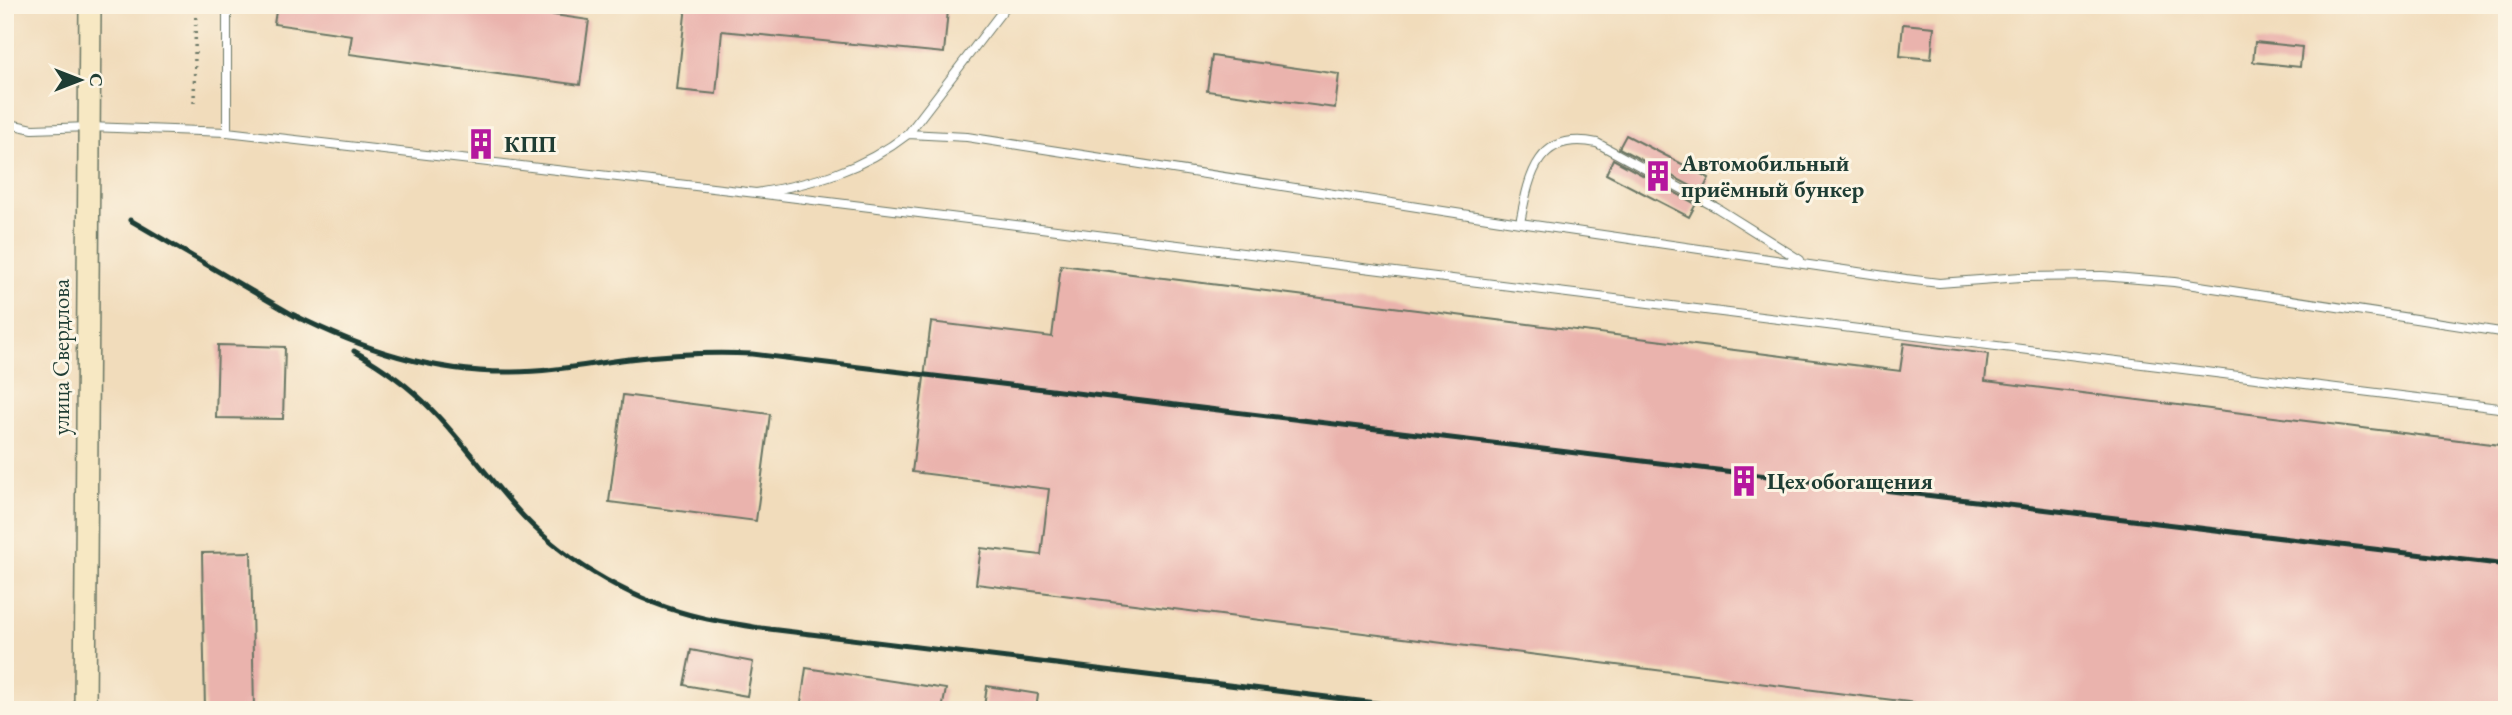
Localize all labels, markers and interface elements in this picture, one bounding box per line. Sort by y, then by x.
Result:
north arrow [46,46,116,116]
text: С [84,73,109,87]
building icon: КПП [464,127,498,161]
place label: КПП [504,129,557,159]
place label: Автомобильный приёмный бункер [1680,148,1864,204]
building icon: Автомобильный приёмный бункер [1641,159,1675,193]
street label: улица Свердлова [46,278,76,435]
building icon: Цех обогащения [1727,464,1761,498]
place label: Цех обогащения [1767,466,1933,496]

